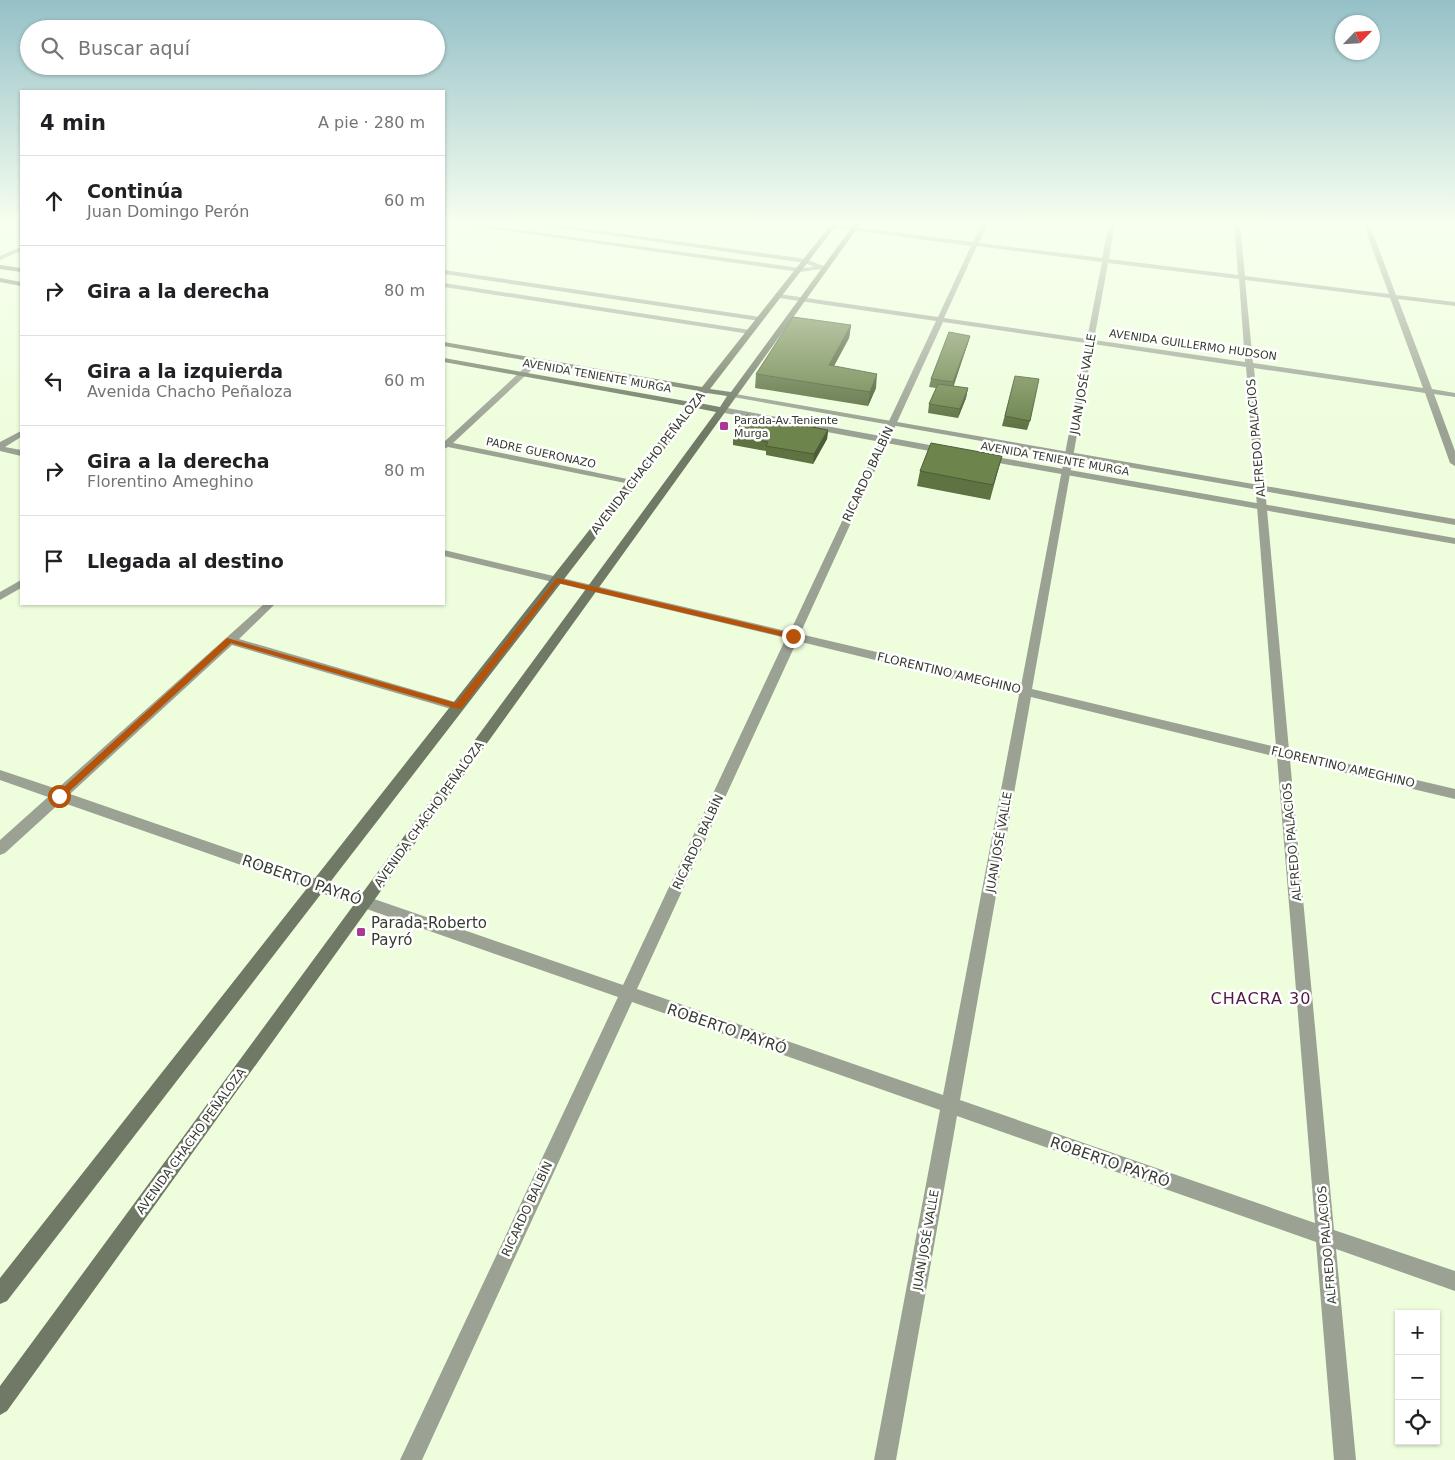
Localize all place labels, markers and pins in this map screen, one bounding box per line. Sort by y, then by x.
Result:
place label: Parada-Av.Teniente Murga [734,414,838,440]
marker: Parada-Av.Teniente Murga [718,420,730,432]
place label: Parada-Roberto Payró [371,914,487,949]
marker: Parada-Roberto Payró [355,926,367,938]

